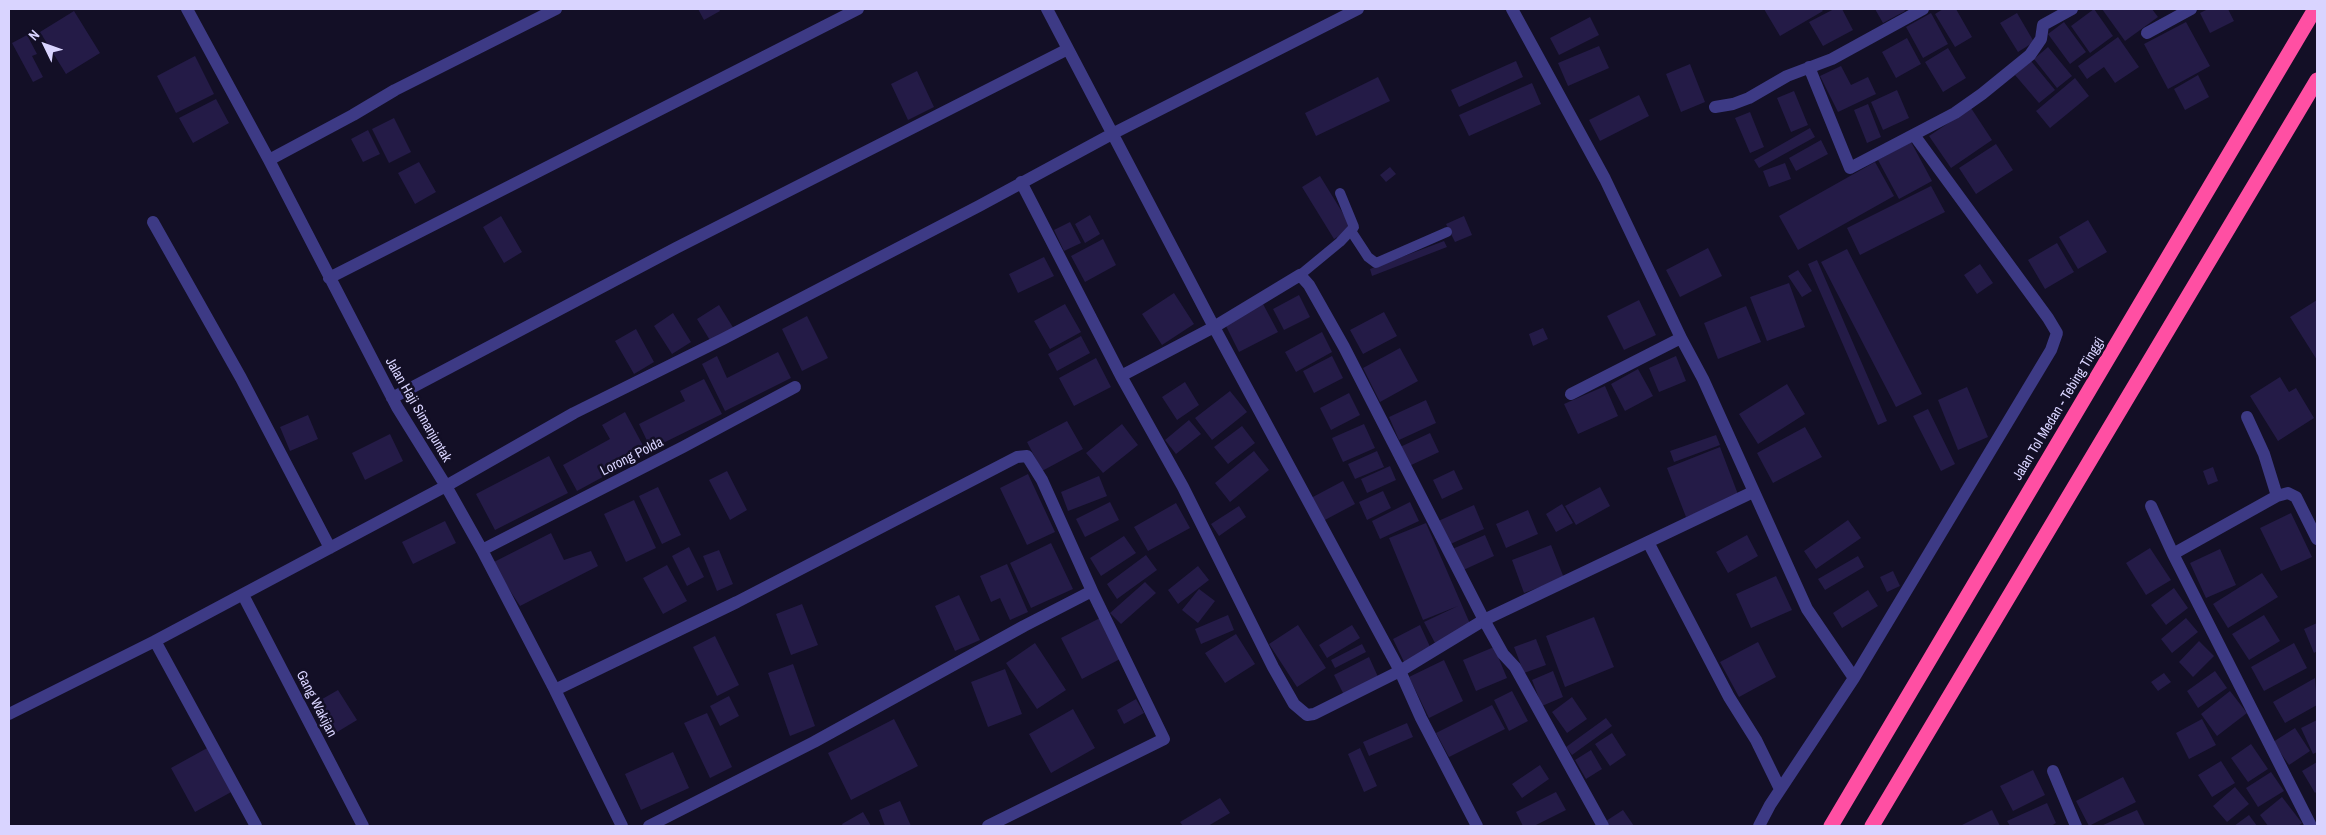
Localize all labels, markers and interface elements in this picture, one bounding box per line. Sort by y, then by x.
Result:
north arrow [20,20,70,70]
text: N [24,26,43,44]
street label: Jalan Tol Medan - Tebing Tinggi [2010,334,2108,484]
street label: Jalan Haji Simanjuntak [381,355,455,465]
street label: Lorong Polda [598,434,666,480]
street label: Gang Wakijan [292,668,340,740]

